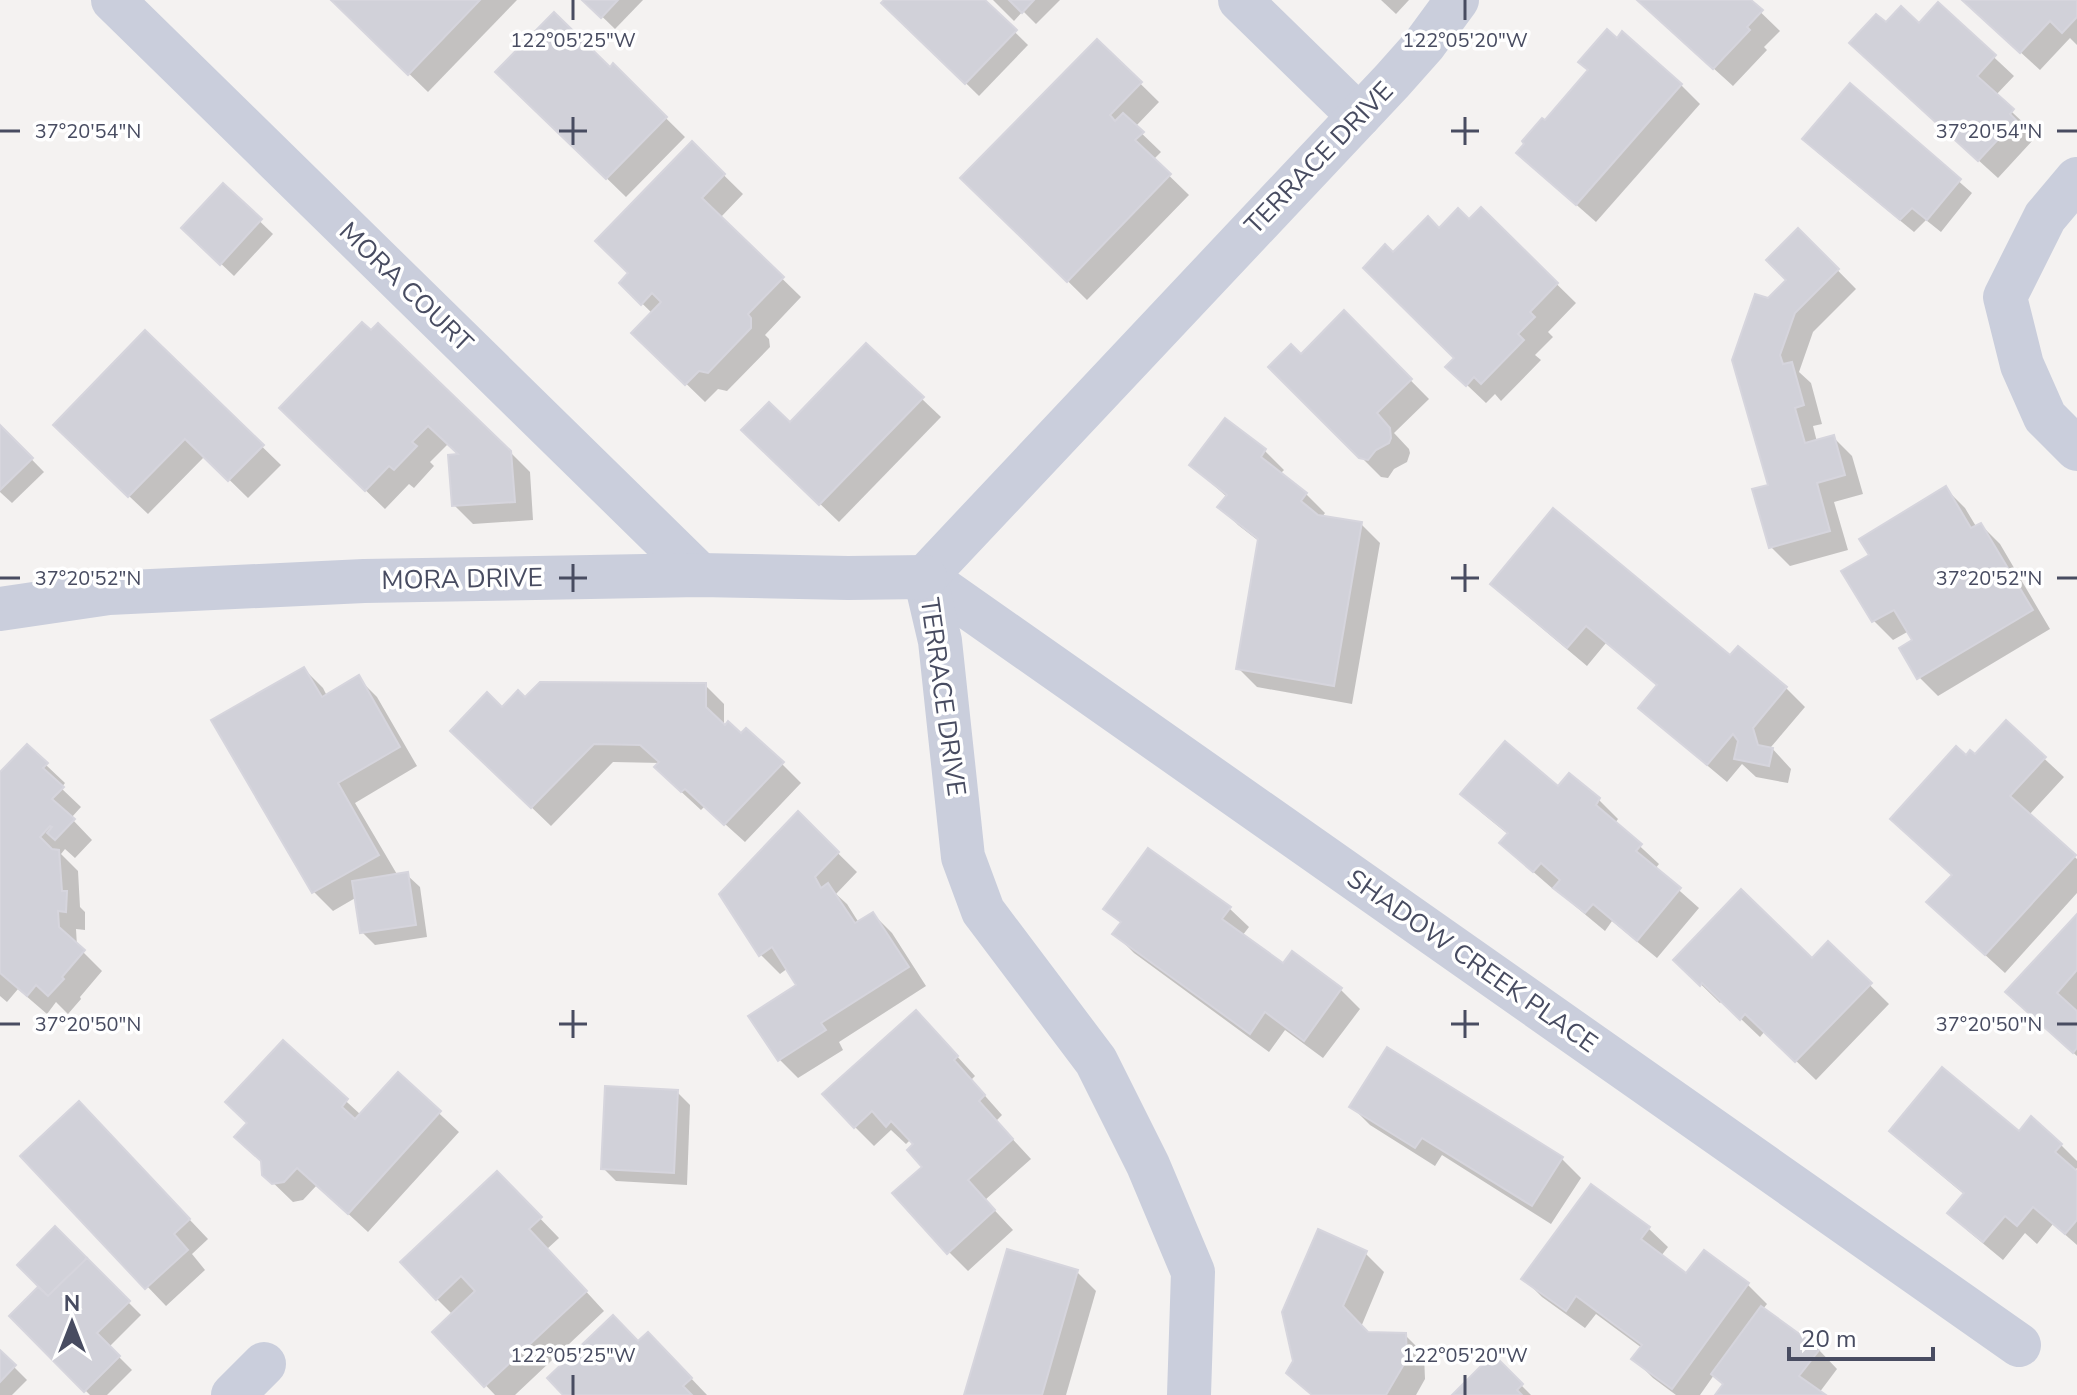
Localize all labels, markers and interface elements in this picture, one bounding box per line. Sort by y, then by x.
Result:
text: 122°05'25"W [510,27,636,54]
text: 122°05'20"W [1402,27,1528,54]
street label: TERRACE DRIVE [1237,74,1401,242]
text: 37°20'54"N [35,118,141,145]
text: 37°20'54"N [1936,118,2042,145]
street label: MORA COURT [332,214,481,360]
street label: MORA DRIVE [381,560,543,598]
text: 37°20'52"N [35,565,141,592]
text: 37°20'52"N [1936,565,2042,592]
street label: TERRACE DRIVE [912,596,974,798]
street label: SHADOW CREEK PLACE [1340,861,1604,1061]
text: 37°20'50"N [35,1011,141,1038]
text: 37°20'50"N [1936,1011,2042,1038]
north arrow [32,1283,112,1363]
text: N [64,1289,80,1319]
scale bar [1789,1311,1933,1361]
text: 20 m [1801,1323,1857,1355]
text: 122°05'25"W [510,1342,636,1369]
text: 122°05'20"W [1402,1342,1528,1369]

